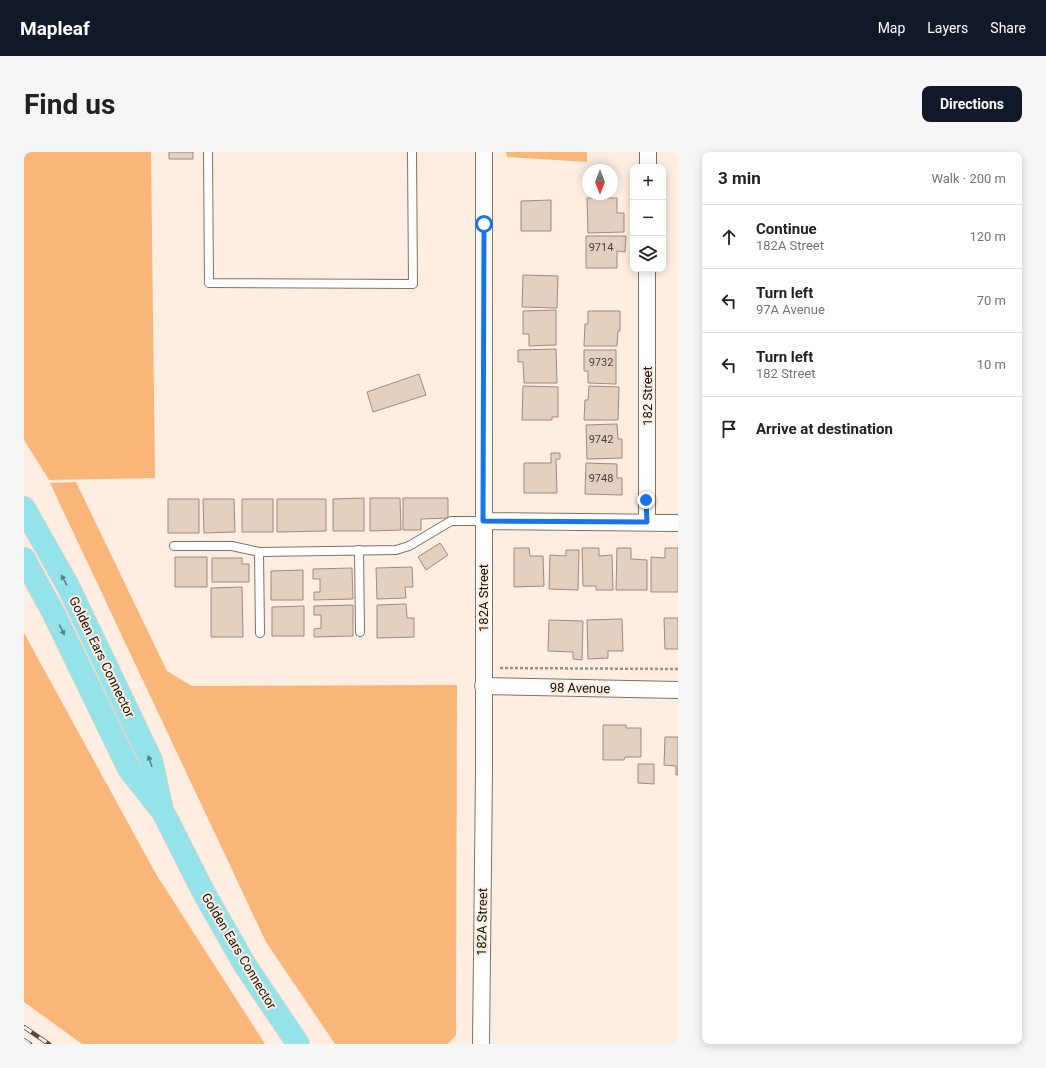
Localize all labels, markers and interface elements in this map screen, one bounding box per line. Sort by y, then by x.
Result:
text: Mapleaf [20,17,90,40]
text: Map [878,20,905,36]
text: Layers [927,20,968,36]
text: Share [990,20,1026,36]
button: Directions [922,86,1022,122]
text: Find us [24,88,115,121]
north arrow [582,164,618,200]
map controls [630,164,666,272]
button: + [630,164,666,200]
text: 3 min [718,168,761,188]
text: Walk · 200 m [931,171,1006,186]
button: − [630,200,666,236]
route start [475,215,493,233]
text: Continue [756,220,817,238]
icon: ahead [718,226,740,248]
text: 120 m [969,229,1006,244]
button: layers [630,236,666,272]
text: 182A Street [756,238,824,253]
house number: 9714 [589,241,613,254]
text: Turn left [756,284,813,302]
icon: left [718,290,740,312]
text: 70 m [977,293,1006,308]
text: 97A Avenue [756,302,825,317]
text: Turn left [756,348,813,366]
icon: left [718,354,740,376]
house number: 9732 [589,356,613,369]
text: 10 m [977,357,1006,372]
street label: 182 Street [640,366,655,426]
text: 182 Street [756,366,815,381]
icon: arrive [718,418,740,440]
text: Arrive at destination [756,420,893,438]
house number: 9742 [589,433,613,446]
house number: 9748 [589,472,613,485]
route end [637,491,655,509]
street label: 182A Street [476,564,491,632]
one-way arrow [61,574,68,586]
street label: Golden Ears Connector [66,594,138,720]
one-way arrow [59,625,65,636]
street label: 98 Avenue [550,680,610,696]
one-way arrow [147,754,153,766]
street label: 182A Street [474,888,490,956]
street label: Golden Ears Connector [198,890,280,1012]

